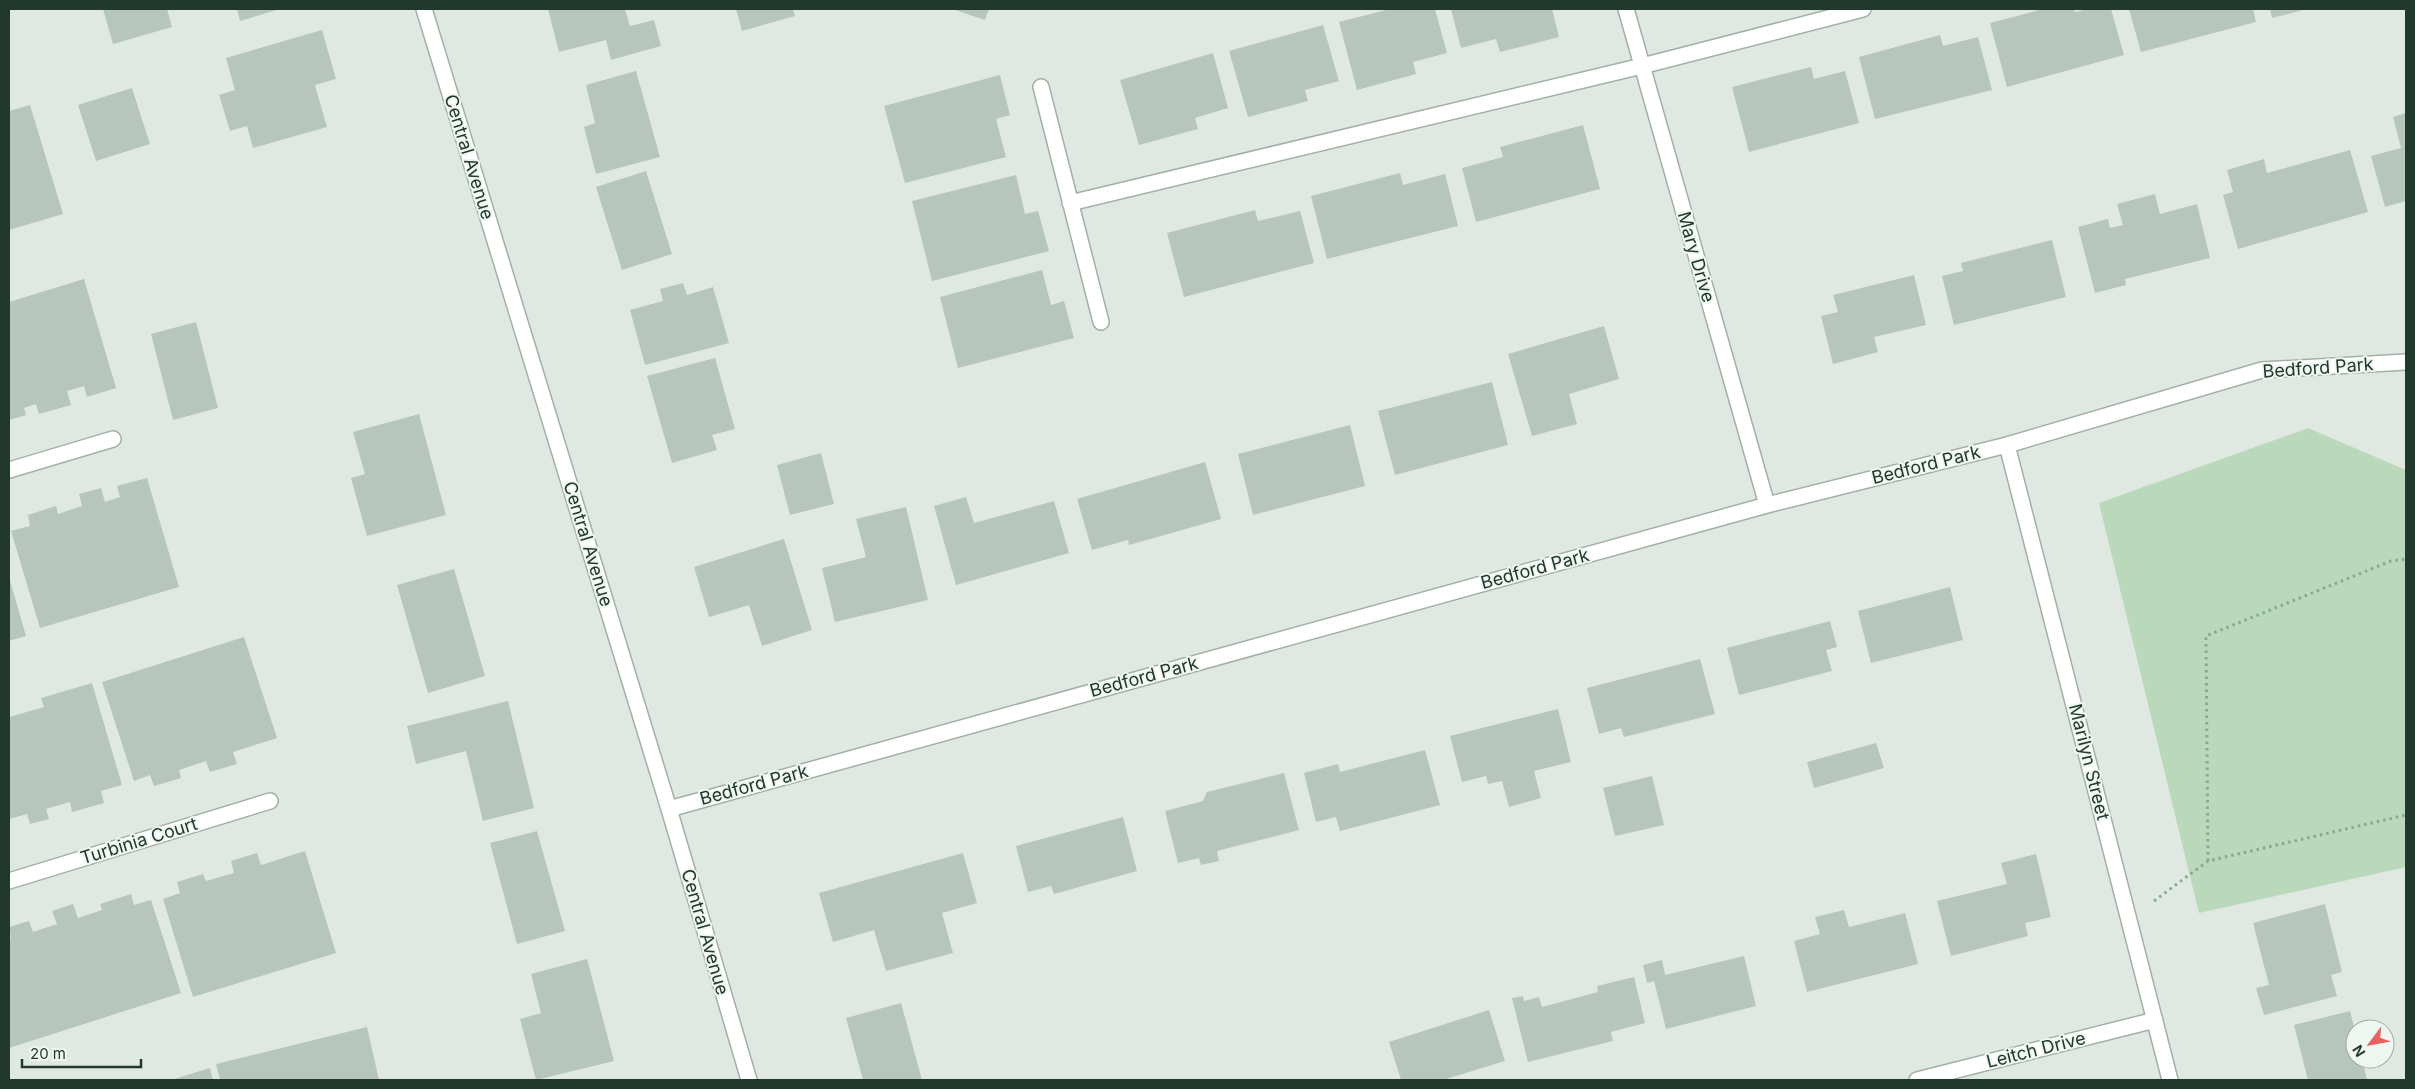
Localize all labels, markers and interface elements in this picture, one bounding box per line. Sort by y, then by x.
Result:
street label: Central Avenue [440,92,498,222]
street label: Mary Drive [1674,209,1719,305]
street label: Bedford Park [2262,353,2374,382]
street label: Bedford Park [1869,441,1983,488]
street label: Central Avenue [559,479,617,609]
street label: Bedford Park [1478,544,1591,593]
street label: Bedford Park [1087,652,1200,701]
street label: Marilyn Street [2065,702,2114,822]
street label: Bedford Park [697,760,810,809]
street label: Turbinia Court [78,813,200,868]
street label: Central Avenue [678,867,733,997]
north arrow [2345,1019,2395,1069]
street label: Leitch Drive [1984,1027,2088,1072]
scale bar [22,1036,141,1068]
text: N [2349,1042,2369,1060]
text: 20 m [30,1044,66,1063]

